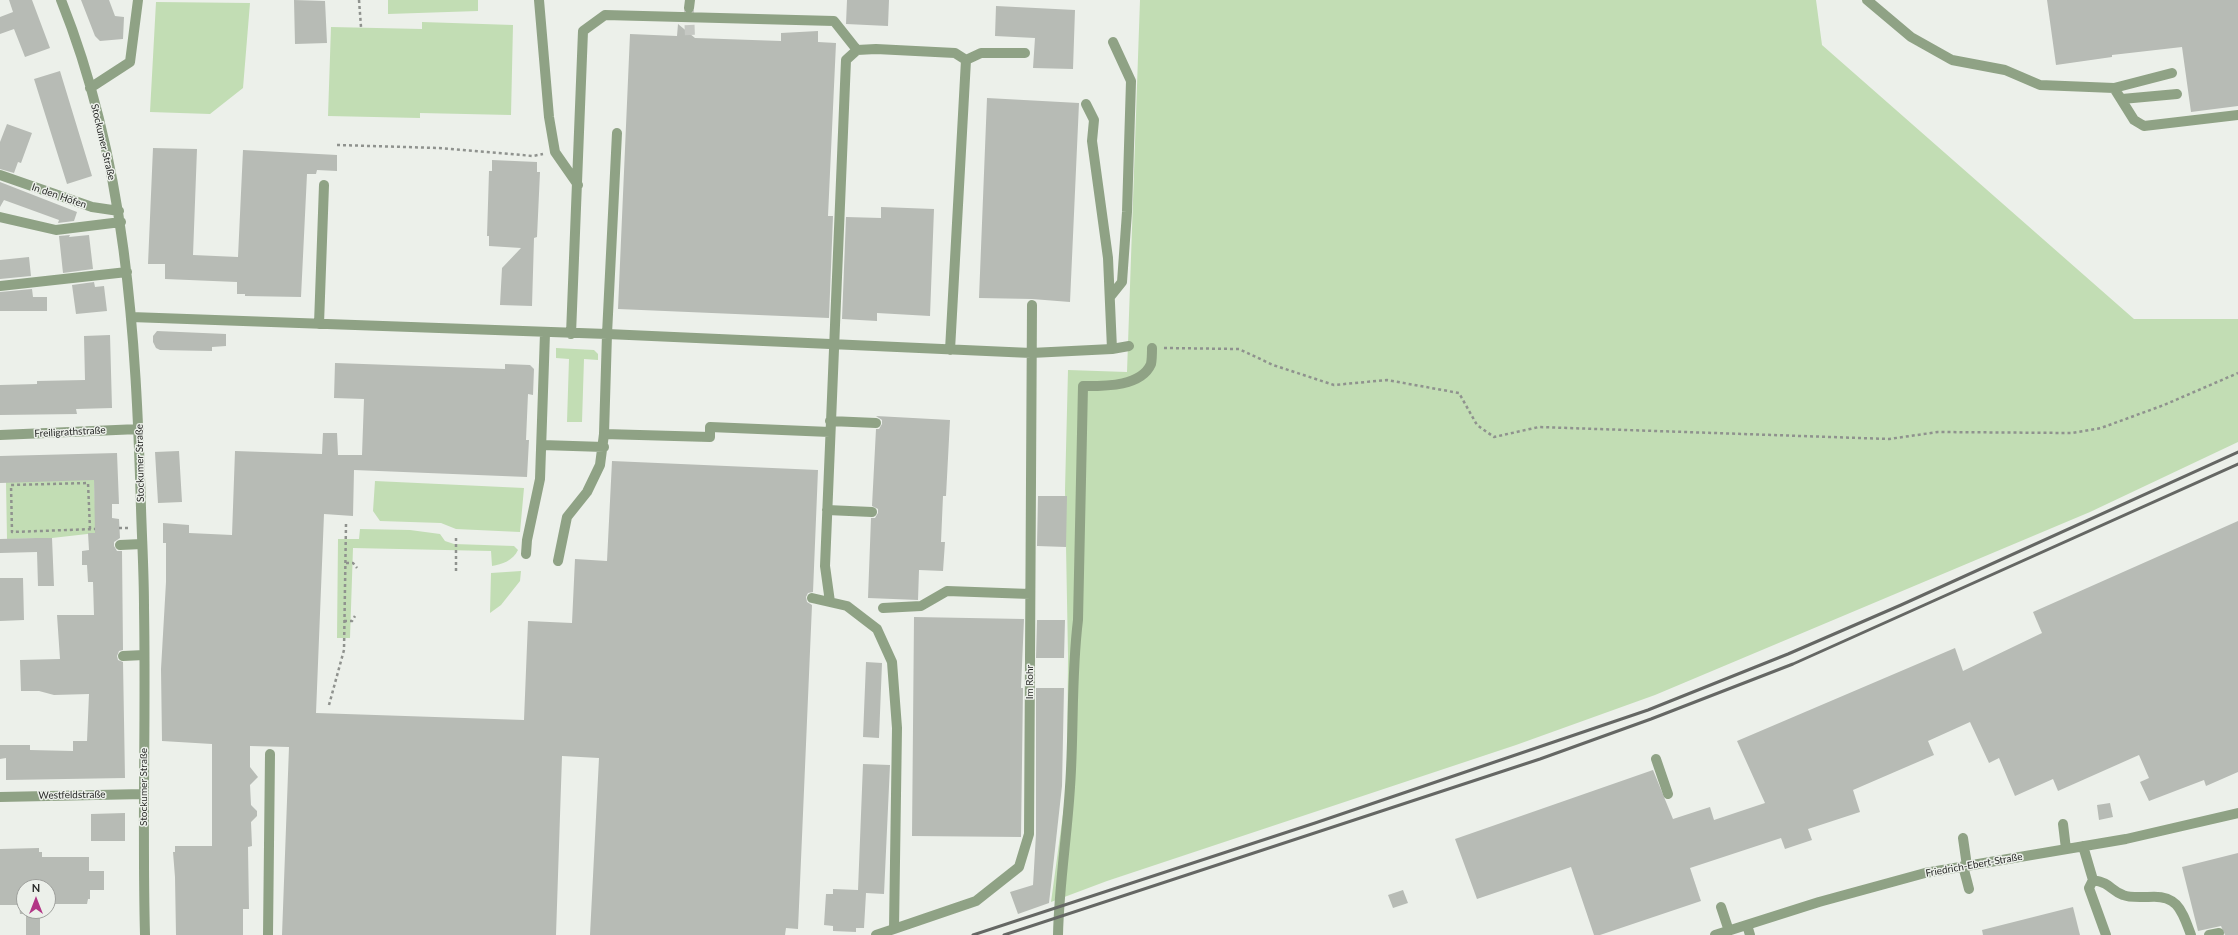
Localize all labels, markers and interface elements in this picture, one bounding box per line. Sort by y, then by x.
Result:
street label: Stockumer Straße [88,103,118,181]
street label: In den Höfen [30,181,88,211]
street label: Freiligrathstraße [34,424,106,440]
street label: Stockumer Straße [133,424,147,502]
street label: Im Rohr [1024,665,1036,699]
street label: Stockumer Straße [138,748,150,826]
street label: Westfeldstraße [38,788,106,802]
street label: Friedrich-Ebert-Straße [1925,851,2023,879]
north arrow [16,879,56,919]
text: N [32,881,40,894]

